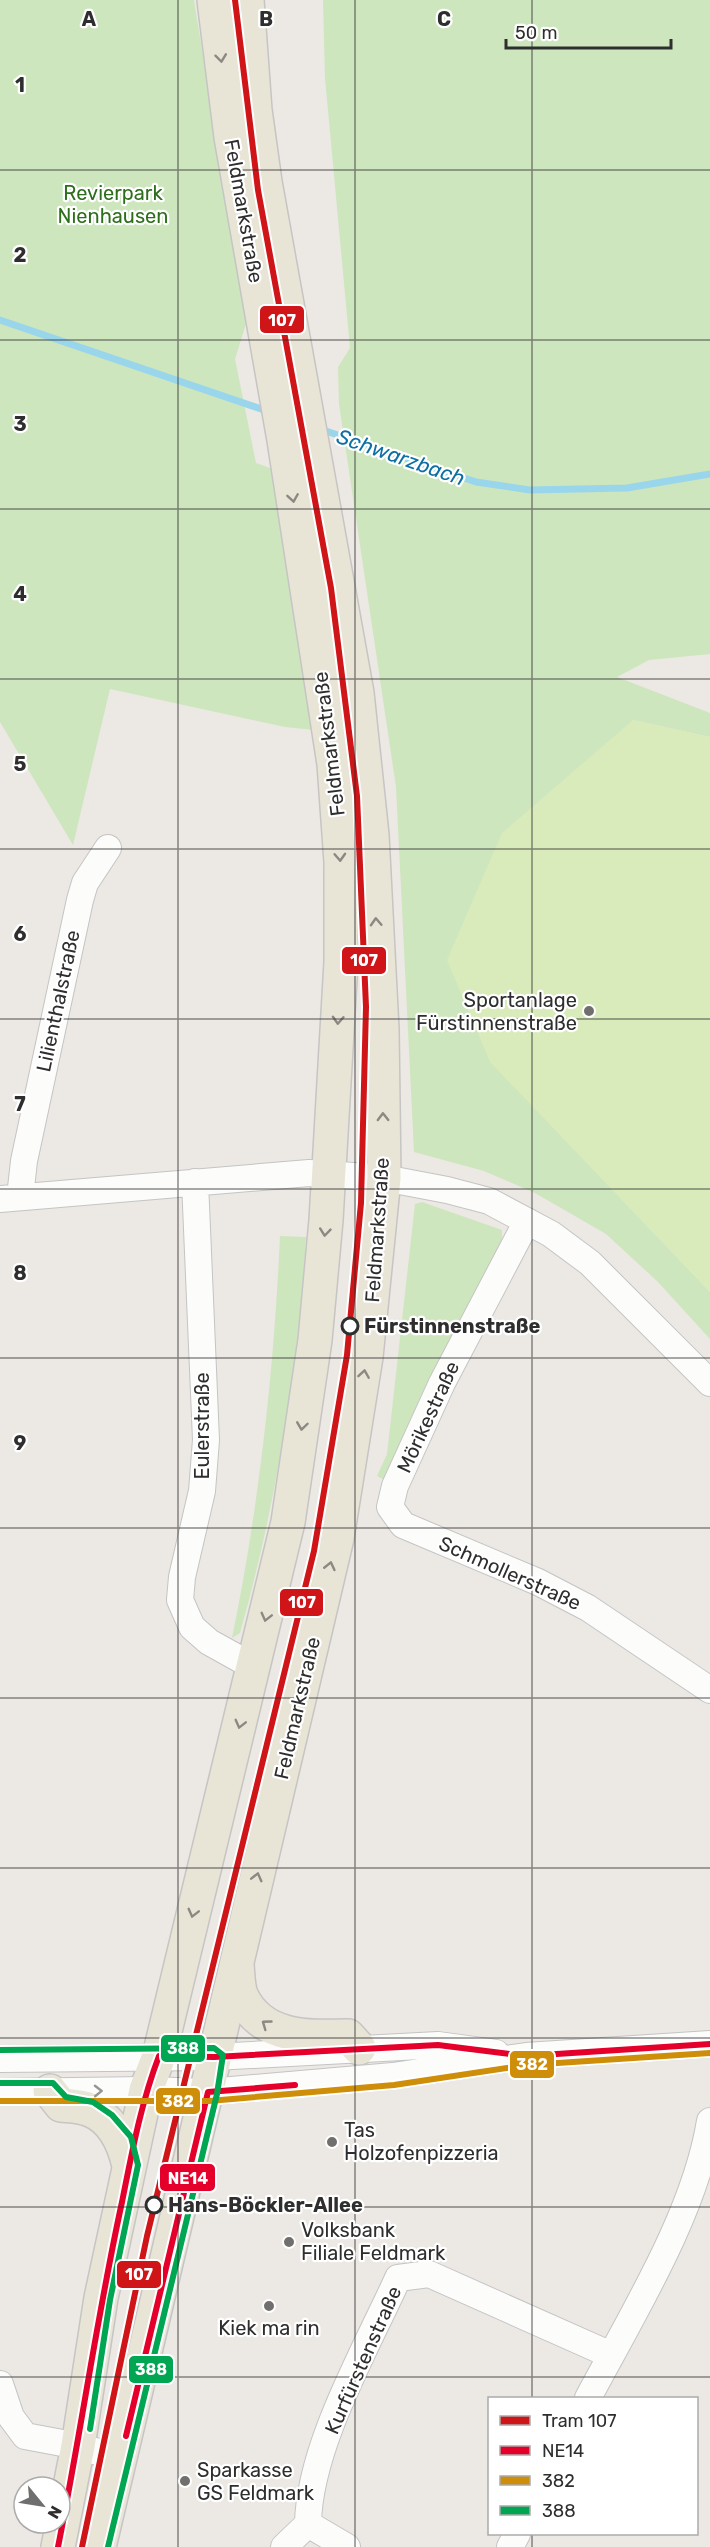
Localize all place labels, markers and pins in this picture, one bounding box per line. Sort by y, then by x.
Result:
place label: Sportanlage Fürstinnenstraße [416,988,577,1035]
marker: Sportanlage Fürstinnenstraße [582,1004,596,1018]
place label: Fürstinnenstraße [364,1314,541,1338]
marker: Fürstinnenstraße [341,1317,359,1335]
place label: Tas Holzofenpizzeria [344,2118,499,2165]
marker: Tas Holzofenpizzeria [325,2135,339,2149]
place label: Hans-Böckler-Allee [168,2193,363,2217]
marker: Hans-Böckler-Allee [145,2196,163,2214]
place label: Volksbank Filiale Feldmark [301,2218,446,2265]
marker: Volksbank Filiale Feldmark [282,2235,296,2249]
marker: Kiek ma rin [262,2299,276,2313]
place label: Kiek ma rin [218,2316,320,2340]
place label: Sparkasse GS Feldmark [197,2458,315,2505]
marker: Sparkasse GS Feldmark [178,2474,192,2488]

